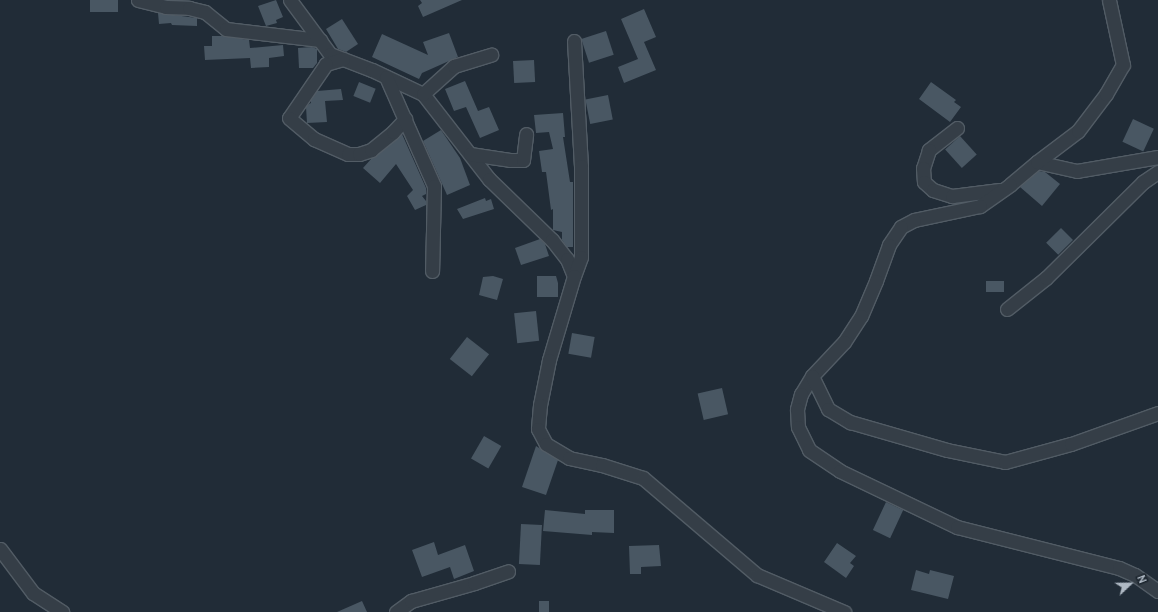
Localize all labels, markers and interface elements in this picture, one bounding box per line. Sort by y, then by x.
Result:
north arrow [1110,564,1150,604]
text: N [1133,573,1149,586]

